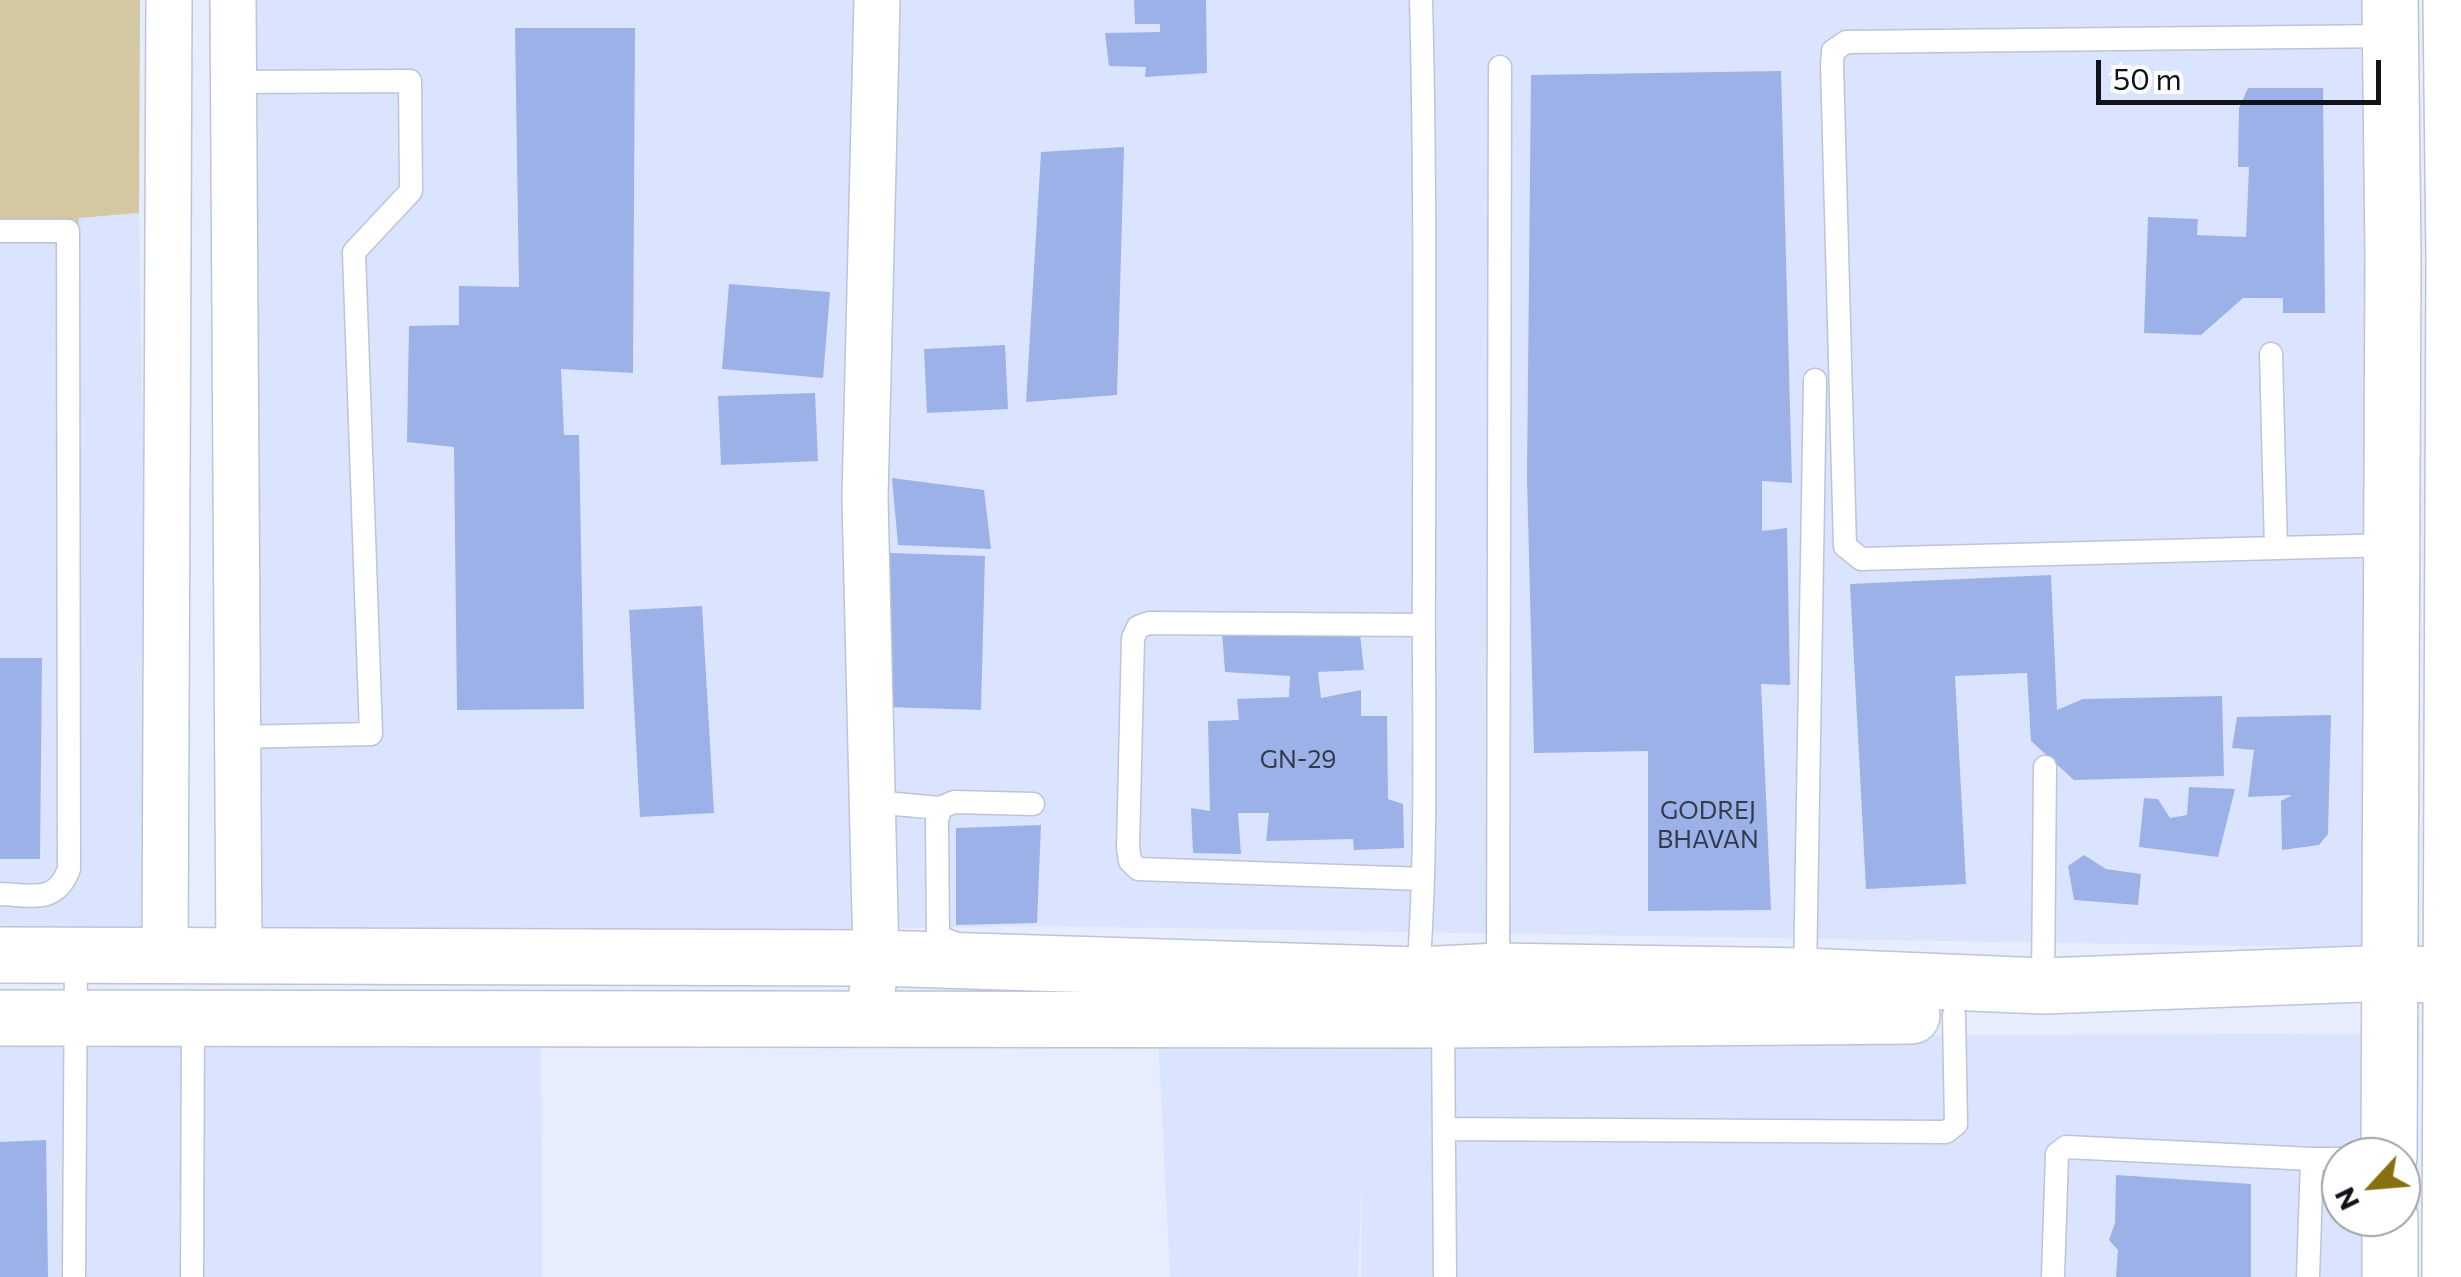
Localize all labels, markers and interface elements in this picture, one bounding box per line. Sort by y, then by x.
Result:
scale bar [2101,40,2386,102]
text: 50 m [2113,59,2182,96]
house number: GN-29 [1260,745,1336,775]
house number: GODREJ BHAVAN [1657,796,1759,855]
north arrow [2321,1137,2421,1237]
text: N [2326,1182,2366,1216]

